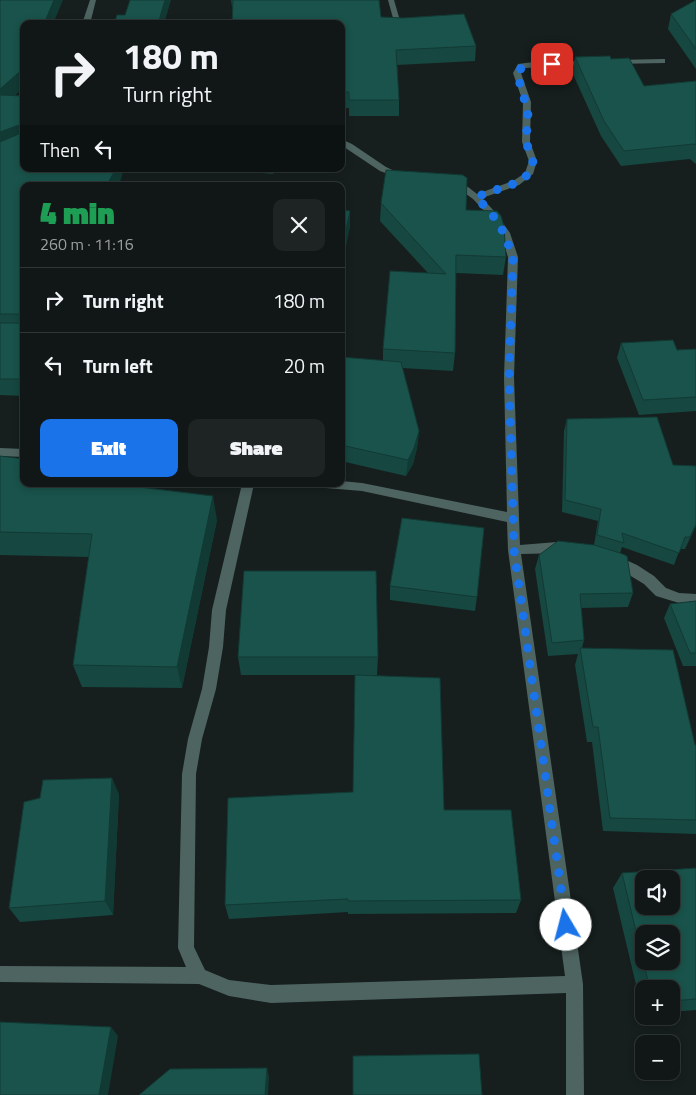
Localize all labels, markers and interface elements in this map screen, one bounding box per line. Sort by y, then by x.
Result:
text: 180 m [123,29,219,83]
icon: right [40,40,105,105]
pin [531,43,573,85]
icon: arrive [538,50,566,78]
text: Turn right [123,77,212,111]
text: Then [40,135,80,164]
icon: left [90,135,118,163]
text: 4 min [40,190,115,236]
button: close [273,199,325,251]
text: 260 m · 11:16 [40,232,134,256]
icon: right [40,286,68,314]
text: Turn right [83,286,164,315]
text: 180 m [273,286,325,315]
icon: left [40,351,68,379]
text: Turn left [83,351,153,380]
text: 20 m [284,351,325,380]
button: Exit [40,419,178,477]
button: Share [188,419,325,477]
map controls [635,870,680,1080]
button: sound [635,870,680,915]
position arrow [539,898,591,950]
button: layers [635,925,680,970]
button: + [635,980,680,1025]
button: − [635,1035,680,1080]

